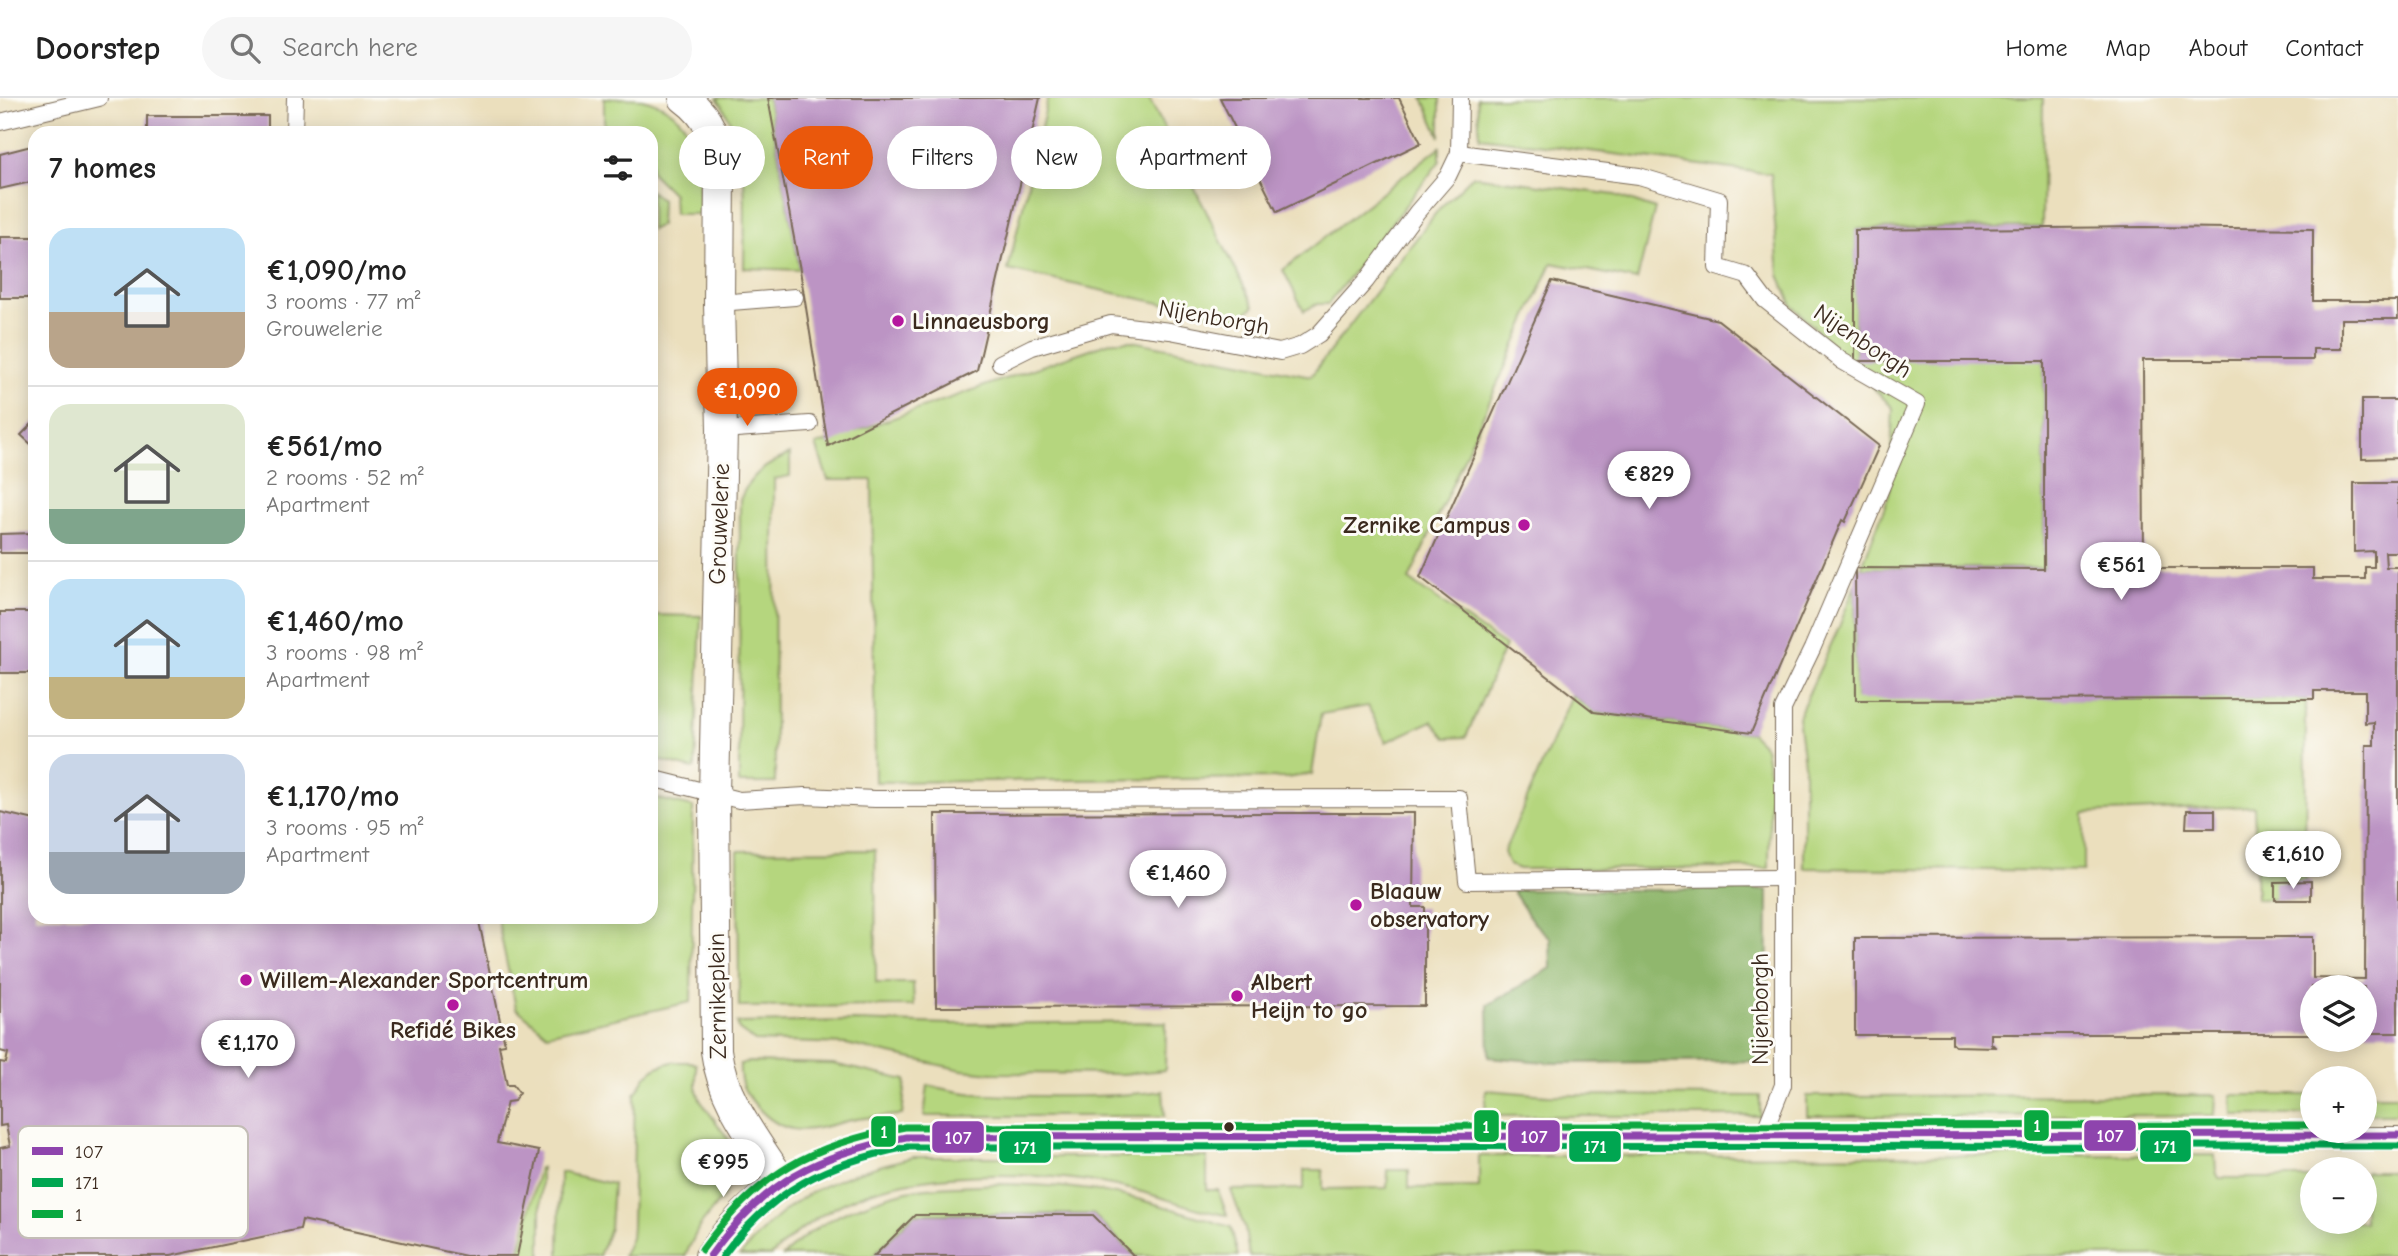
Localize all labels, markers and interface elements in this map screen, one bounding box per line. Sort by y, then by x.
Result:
search box [202,17,692,80]
text: Doorstep [35,29,160,67]
icon: search [226,29,264,67]
text: Search here [282,33,418,63]
text: Home [2006,34,2067,62]
text: Map [2105,34,2151,62]
text: About [2189,34,2247,62]
text: Contact [2285,34,2363,62]
chip: Buy [679,126,765,189]
chip: Rent [779,126,873,189]
chip: Filters [887,126,997,189]
chip: New [1011,126,1102,189]
chip: Apartment [1116,126,1271,189]
icon: filters [599,149,637,187]
text: 7 homes [49,151,156,186]
text: €1,090/mo [266,253,407,288]
icon: home [105,256,189,340]
text: 3 rooms · 77 m² [266,288,421,315]
street label: Nijenborgh [1156,293,1272,341]
street label: Nijenborgh [1809,298,1917,384]
place label: Linnaeusborg [912,307,1050,335]
marker: Linnaeusborg [890,313,906,329]
text: Grouwelerie [266,315,382,342]
pin: €1,090 [690,368,804,428]
text: €1,090 [713,377,781,404]
text: €561/mo [266,429,383,464]
icon: home [105,432,189,516]
pin: €829 [1608,452,1690,511]
text: €829 [1623,460,1675,487]
street label: Grouwelerie [703,463,735,585]
text: 2 rooms · 52 m² [266,464,424,491]
text: Apartment [266,491,369,518]
place label: Zernike Campus [1343,511,1510,539]
marker: Zernike Campus [1516,517,1532,533]
pin: €561 [2080,542,2162,602]
text: €561 [2096,551,2146,578]
text: €1,460/mo [266,604,404,639]
icon: home [105,607,189,691]
text: 3 rooms · 98 m² [266,639,423,666]
text: Apartment [266,666,369,693]
text: €1,170/mo [266,779,399,814]
icon: home [105,782,189,866]
text: 3 rooms · 95 m² [266,814,424,841]
pin: €1,610 [2236,832,2350,891]
text: €1,610 [2261,840,2325,867]
text: Apartment [266,841,369,868]
pin: €1,460 [1121,850,1235,910]
text: €1,460 [1145,859,1211,886]
place label: Blaauw observatory [1370,877,1489,933]
marker: Blaauw observatory [1348,897,1364,913]
street label: Zernikeplein [702,933,732,1059]
street label: Nijenborgh [1746,953,1774,1065]
place label: Willem-Alexander Sportcentrum [260,966,588,994]
place label: Albert Heijn to go [1251,968,1367,1024]
marker: Willem-Alexander Sportcentrum [238,972,254,988]
map controls [2300,975,2377,1234]
button: layers [2300,975,2377,1052]
marker: Albert Heijn to go [1229,988,1245,1004]
marker: Refidé Bikes [445,997,461,1013]
place label: Refidé Bikes [390,1016,516,1044]
pin: €1,170 [191,1020,305,1080]
text: €1,170 [217,1029,279,1056]
button: + [2300,1066,2377,1143]
line badge: 1 [1473,1109,1500,1143]
line badge: 1 [2023,1109,2050,1142]
line badge: 1 [870,1115,897,1148]
text: 1 [2033,1115,2041,1137]
text: 1 [1482,1116,1490,1138]
line badge: 107 [1507,1119,1561,1153]
line badge: 107 [2083,1119,2137,1152]
line badge: 107 [931,1120,985,1154]
unlabelled marker [1222,1120,1236,1134]
text: 1 [880,1121,888,1143]
text: 107 [2097,1125,2124,1147]
legend [18,1126,248,1238]
text: 107 [1521,1126,1548,1148]
text: 107 [945,1127,972,1149]
line badge: 171 [2139,1129,2192,1163]
line badge: 171 [998,1130,1052,1164]
line badge: 171 [1568,1130,1622,1163]
text: 171 [1583,1136,1607,1158]
text: 171 [2153,1136,2177,1158]
text: 171 [1013,1137,1037,1159]
pin: €995 [682,1140,764,1199]
text: 107 [75,1141,103,1163]
text: €995 [697,1148,749,1175]
button: − [2300,1157,2377,1234]
text: 171 [75,1172,99,1194]
text: 1 [75,1204,83,1226]

